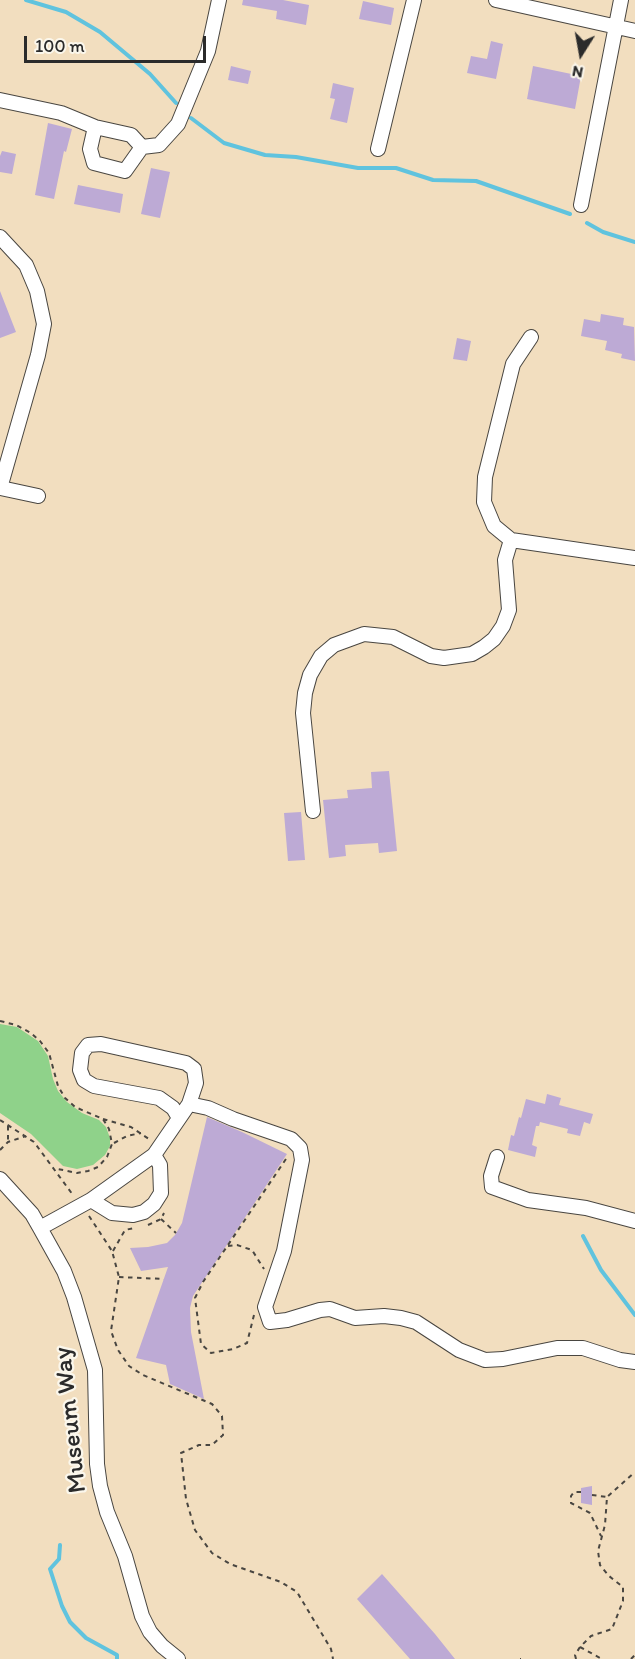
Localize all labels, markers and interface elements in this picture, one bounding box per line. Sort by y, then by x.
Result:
scale bar [27,24,208,62]
north arrow [551,24,611,84]
text: 100 m [35,35,85,57]
text: N [570,62,585,83]
street label: Museum Way [48,1345,94,1495]

